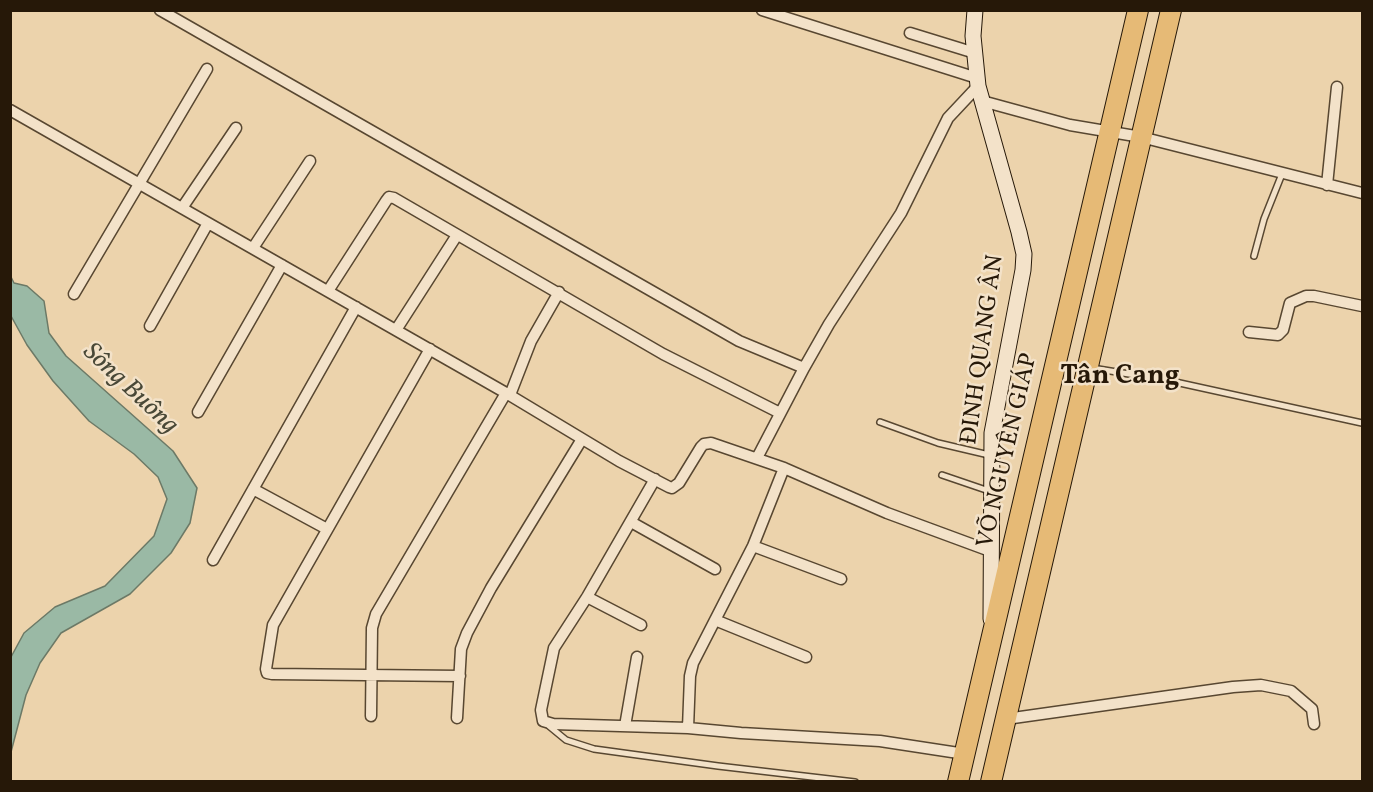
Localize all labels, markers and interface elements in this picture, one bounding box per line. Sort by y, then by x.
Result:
street label: ĐINH QUANG ÂN [956,253,1012,447]
water label: Sông Buông [75,338,183,442]
street label: VÕ NGUYÊN GIÁP [973,351,1045,551]
district label: Tân Cang [1060,362,1180,394]

